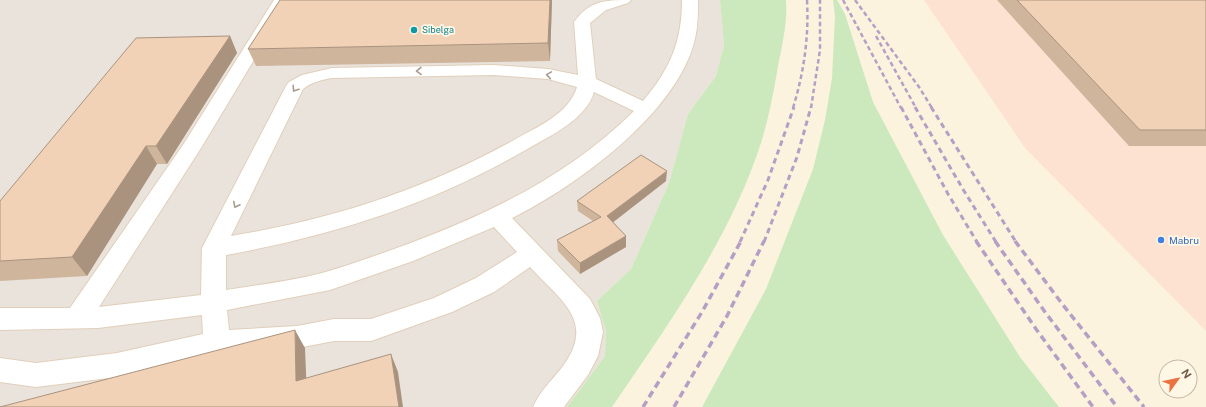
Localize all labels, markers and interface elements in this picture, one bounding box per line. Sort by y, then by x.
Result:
place label: Sibelga [422,24,454,35]
marker: Sibelga [409,25,419,35]
one-way arrow [416,67,422,75]
one-way arrow [546,71,552,80]
one-way arrow [293,85,300,92]
one-way arrow [233,201,241,208]
place label: Mabru [1169,234,1199,246]
marker: Mabru [1156,235,1166,245]
north arrow [1158,359,1198,399]
text: N [1179,367,1194,380]

